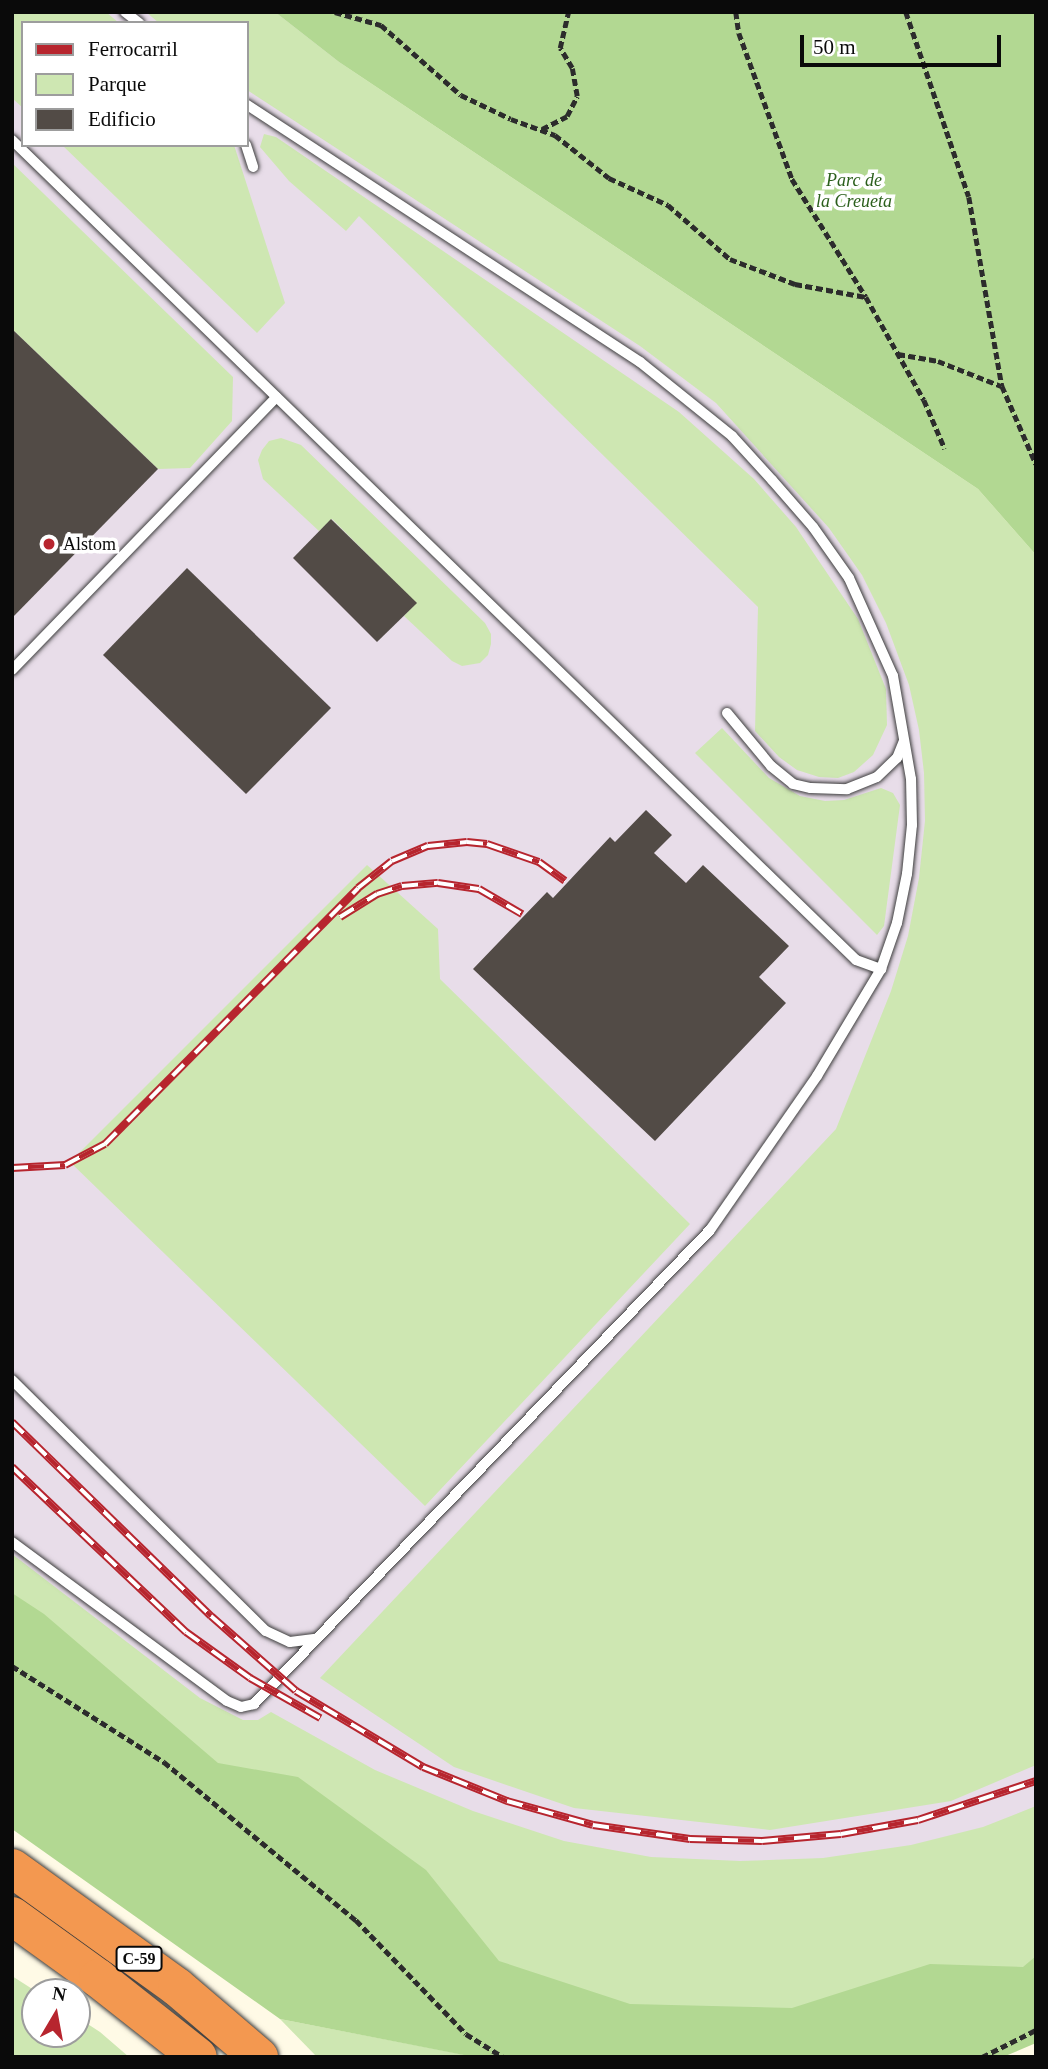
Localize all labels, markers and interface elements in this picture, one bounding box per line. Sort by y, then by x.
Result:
legend [21,21,248,147]
scale bar [803,21,1004,65]
text: 50 m [813,35,856,59]
text: Ferrocarril [88,37,178,61]
text: Parque [88,72,146,96]
text: Edificio [88,107,156,131]
park label: Parc de la Creueta [816,170,892,212]
place label: Alstom [63,533,116,555]
marker: Alstom [41,536,57,552]
road number: C-59 [114,1946,164,1971]
north arrow [21,1978,91,2048]
text: N [51,1982,68,2005]

